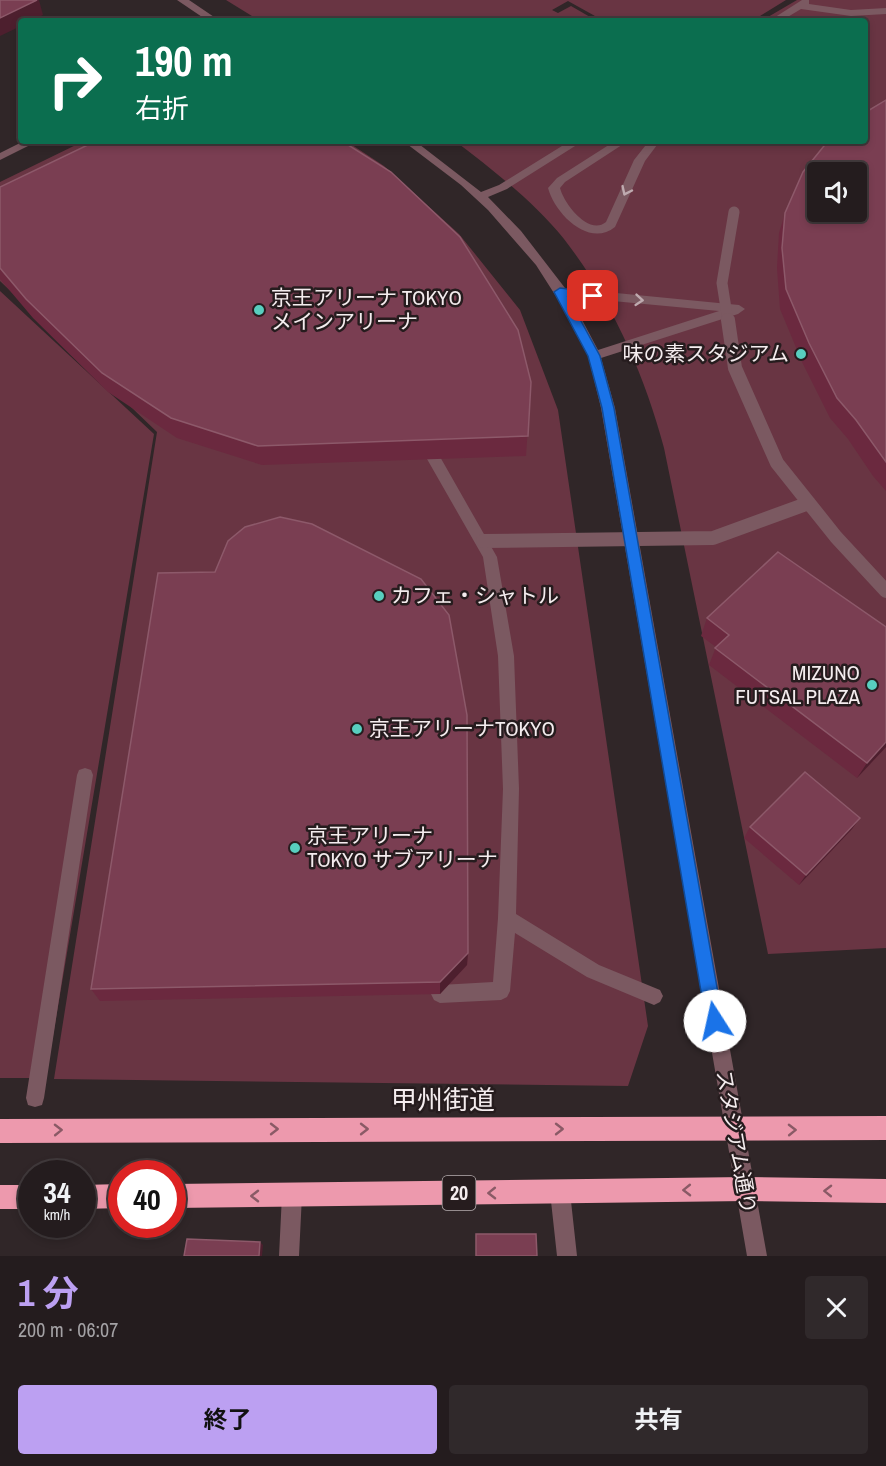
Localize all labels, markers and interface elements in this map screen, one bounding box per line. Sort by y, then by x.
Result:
text: 190 m [135,33,233,89]
icon: right [36,42,114,120]
text: 右折 [135,90,189,126]
map controls [807,162,867,222]
button: sound [807,162,867,222]
one-way arrow [621,185,633,196]
pin [567,270,618,321]
icon: arrive [576,279,609,312]
place label: 京王アリーナ TOKYO メインアリーナ [271,283,462,336]
one-way arrow [634,293,643,306]
marker: 京王アリーナ TOKYO メインアリーナ [252,303,266,317]
place label: 味の素スタジアム [622,339,789,368]
marker: 味の素スタジアム [794,347,808,361]
place label: カフェ・シャトル [391,581,559,610]
marker: カフェ・シャトル [372,589,386,603]
place label: MIZUNO FUTSAL PLAZA [735,658,861,711]
marker: MIZUNO FUTSAL PLAZA [865,678,879,692]
place label: 京王アリーナTOKYO [369,714,555,743]
marker: 京王アリーナTOKYO [350,722,364,736]
place label: 京王アリーナ TOKYO サブアリーナ [307,821,498,874]
marker: 京王アリーナ TOKYO サブアリーナ [288,841,302,855]
position arrow [683,989,747,1053]
street label: スタジアム通り [710,1068,763,1216]
street label: 甲州街道 [391,1082,495,1117]
one-way arrow [270,1123,279,1135]
one-way arrow [359,1123,368,1135]
one-way arrow [554,1123,563,1135]
one-way arrow [54,1124,63,1136]
one-way arrow [788,1124,797,1136]
speed limit sign: 40 [108,1160,186,1238]
text: 34 [43,1172,71,1212]
road number: 20 [442,1176,476,1210]
one-way arrow [683,1184,692,1196]
one-way arrow [823,1185,832,1197]
one-way arrow [488,1187,497,1199]
one-way arrow [251,1190,260,1202]
text: km/h [44,1204,70,1225]
text: 1 分 [18,1269,79,1317]
button: close [805,1276,868,1339]
text: 200 m · 06:07 [18,1316,118,1343]
button: 終了 [18,1385,437,1454]
button: 共有 [449,1385,868,1454]

